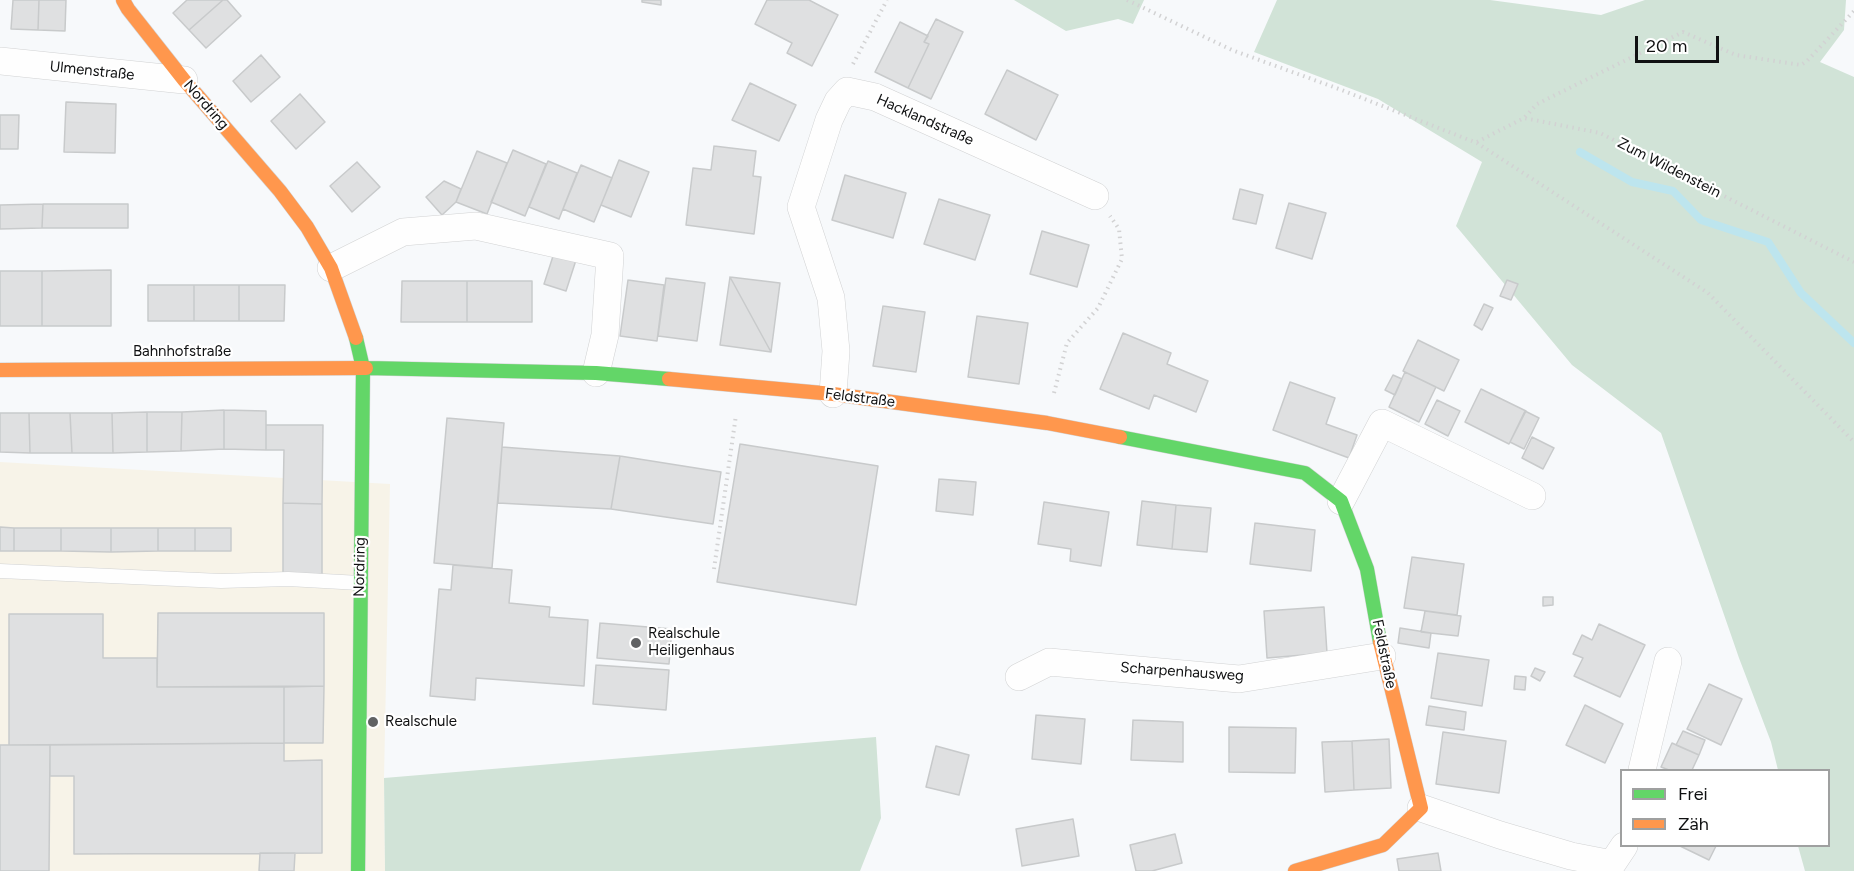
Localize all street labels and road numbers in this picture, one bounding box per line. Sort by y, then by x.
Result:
street label: Ulmenstraße [49,58,135,84]
street label: Nordring [180,76,232,134]
street label: Hacklandstraße [874,91,976,149]
street label: Zum Wildenstein [1614,134,1724,202]
street label: Bahnhofstraße [133,343,231,361]
street label: Feldstraße [824,385,896,411]
street label: Nordring [350,537,370,597]
street label: Feldstraße [1368,618,1400,690]
street label: Scharpenhausweg [1120,659,1244,685]

